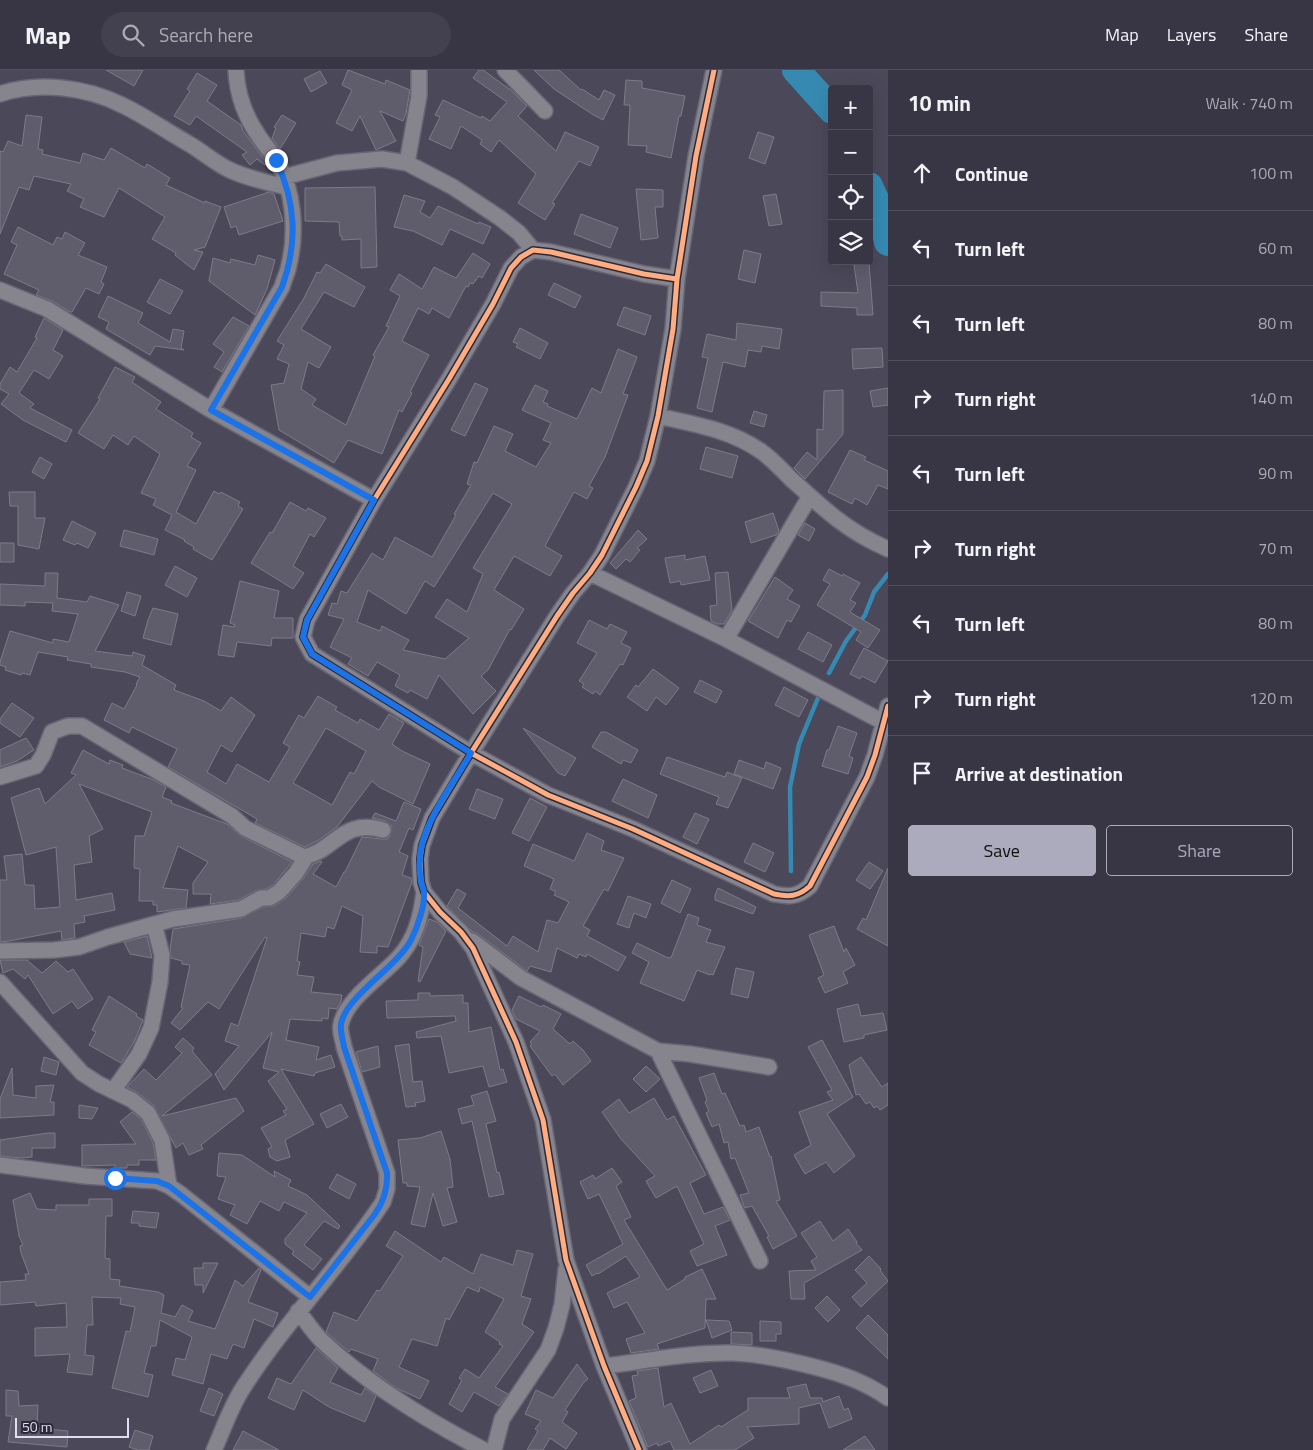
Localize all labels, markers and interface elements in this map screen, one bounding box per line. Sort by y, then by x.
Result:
search box [101,12,451,57]
text: Map [25,17,71,53]
text: Search here [159,20,253,49]
icon: search [119,21,147,49]
text: Map [1105,21,1139,48]
text: Layers [1167,21,1216,48]
text: Share [1244,21,1288,48]
map controls [828,85,873,265]
button: + [828,85,873,130]
text: 10 min [908,87,971,119]
text: Walk · 740 m [1205,91,1293,115]
button: − [828,130,873,175]
route end [265,149,288,172]
icon: ahead [908,159,936,187]
text: Continue [955,159,1028,188]
text: 100 m [1249,161,1293,185]
button: locate [828,175,873,220]
button: layers [828,220,873,265]
icon: left [908,234,936,262]
text: Turn left [955,234,1025,263]
text: 60 m [1258,236,1293,260]
icon: left [908,309,936,337]
text: Turn left [955,309,1025,338]
text: 80 m [1258,311,1293,335]
icon: right [908,384,936,412]
text: Turn right [955,384,1036,413]
text: 140 m [1249,386,1293,410]
icon: left [908,459,936,487]
text: Turn left [955,459,1025,488]
text: 90 m [1258,461,1293,485]
icon: right [908,534,936,562]
text: Turn right [955,534,1036,563]
text: 70 m [1258,536,1293,560]
icon: left [908,609,936,637]
text: Turn left [955,609,1025,638]
text: 80 m [1258,611,1293,635]
icon: right [908,684,936,712]
text: Turn right [955,684,1036,713]
text: 120 m [1249,686,1293,710]
icon: arrive [908,759,936,787]
text: Arrive at destination [955,759,1123,788]
button: Save [908,825,1096,876]
button: Share [1106,825,1293,876]
route start [104,1167,127,1190]
scale bar [15,1415,129,1438]
text: 50 m [22,1416,52,1437]

